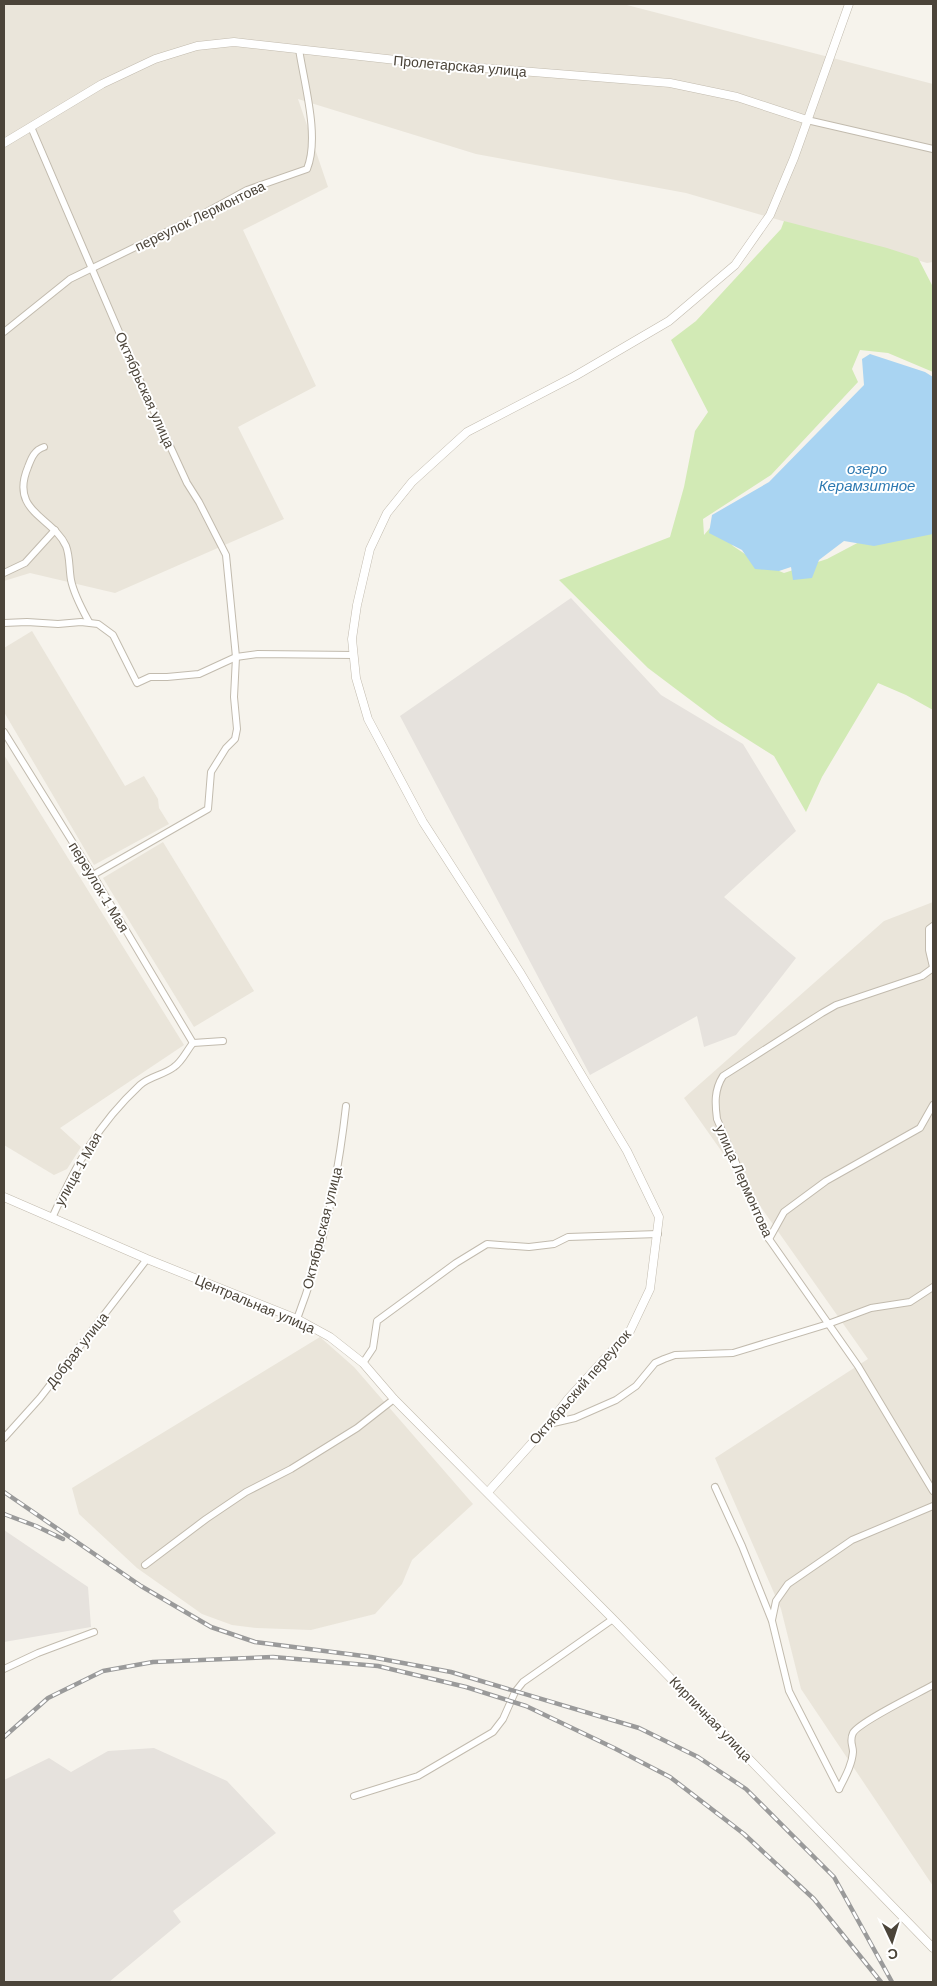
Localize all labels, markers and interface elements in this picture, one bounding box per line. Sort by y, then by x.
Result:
street label: Пролетарская улица [393,52,528,80]
street label: переулок Лермонтова [132,177,268,254]
street label: Октябрьская улица [112,329,178,451]
water label: озеро Керамзитное [819,460,915,494]
street label: переулок 1 Мая [66,839,132,935]
street label: улица Лермонтова [712,1122,776,1240]
street label: улица 1 Мая [51,1130,105,1208]
street label: Октябрьская улица [299,1165,345,1291]
street label: Центральная улица [193,1271,318,1337]
street label: Добрая улица [43,1309,111,1391]
street label: Октябрьский переулок [526,1326,635,1448]
street label: Кирпичная улица [666,1673,756,1765]
north arrow [867,1916,917,1966]
text: С [887,1946,899,1962]

